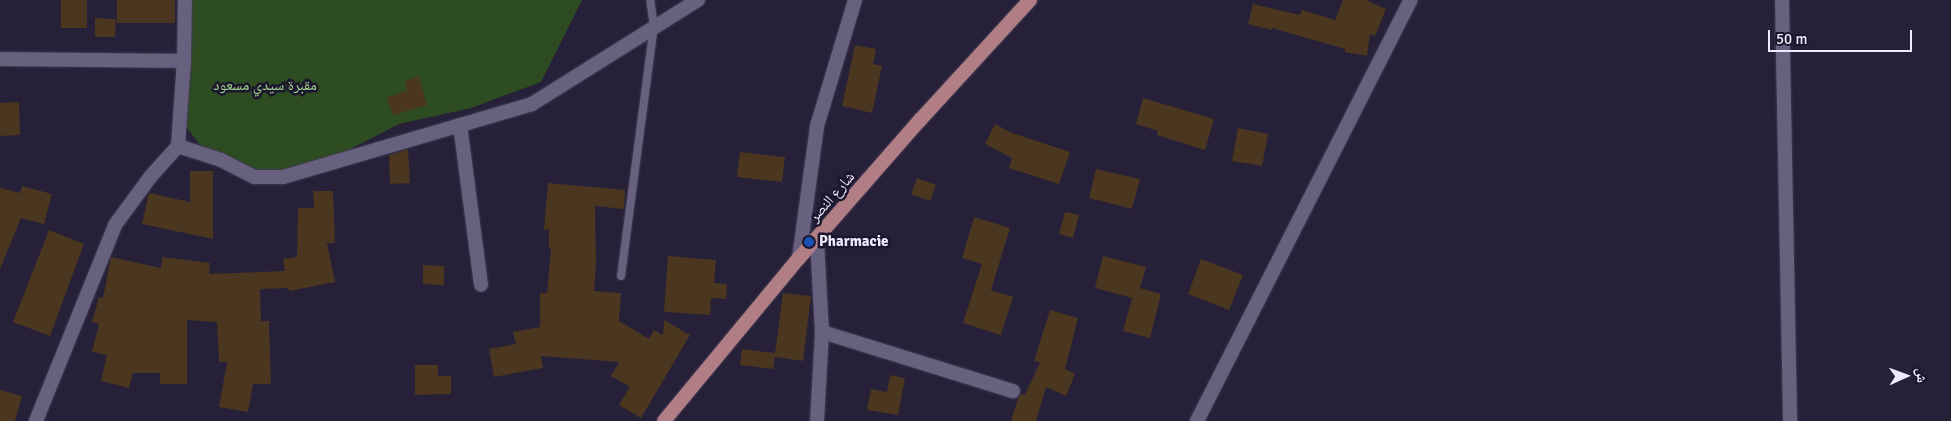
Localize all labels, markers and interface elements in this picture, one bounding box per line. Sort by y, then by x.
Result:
scale bar [1771,20,1915,52]
text: 50 m [1776,30,1807,48]
park label: مقبرة سيدي مسعود [213,77,317,95]
street label: شارع النصر [805,168,859,226]
place label: Pharmacie [819,233,889,251]
marker: Pharmacie [803,236,815,248]
north arrow [1881,351,1931,401]
text: ش [1913,368,1930,383]

